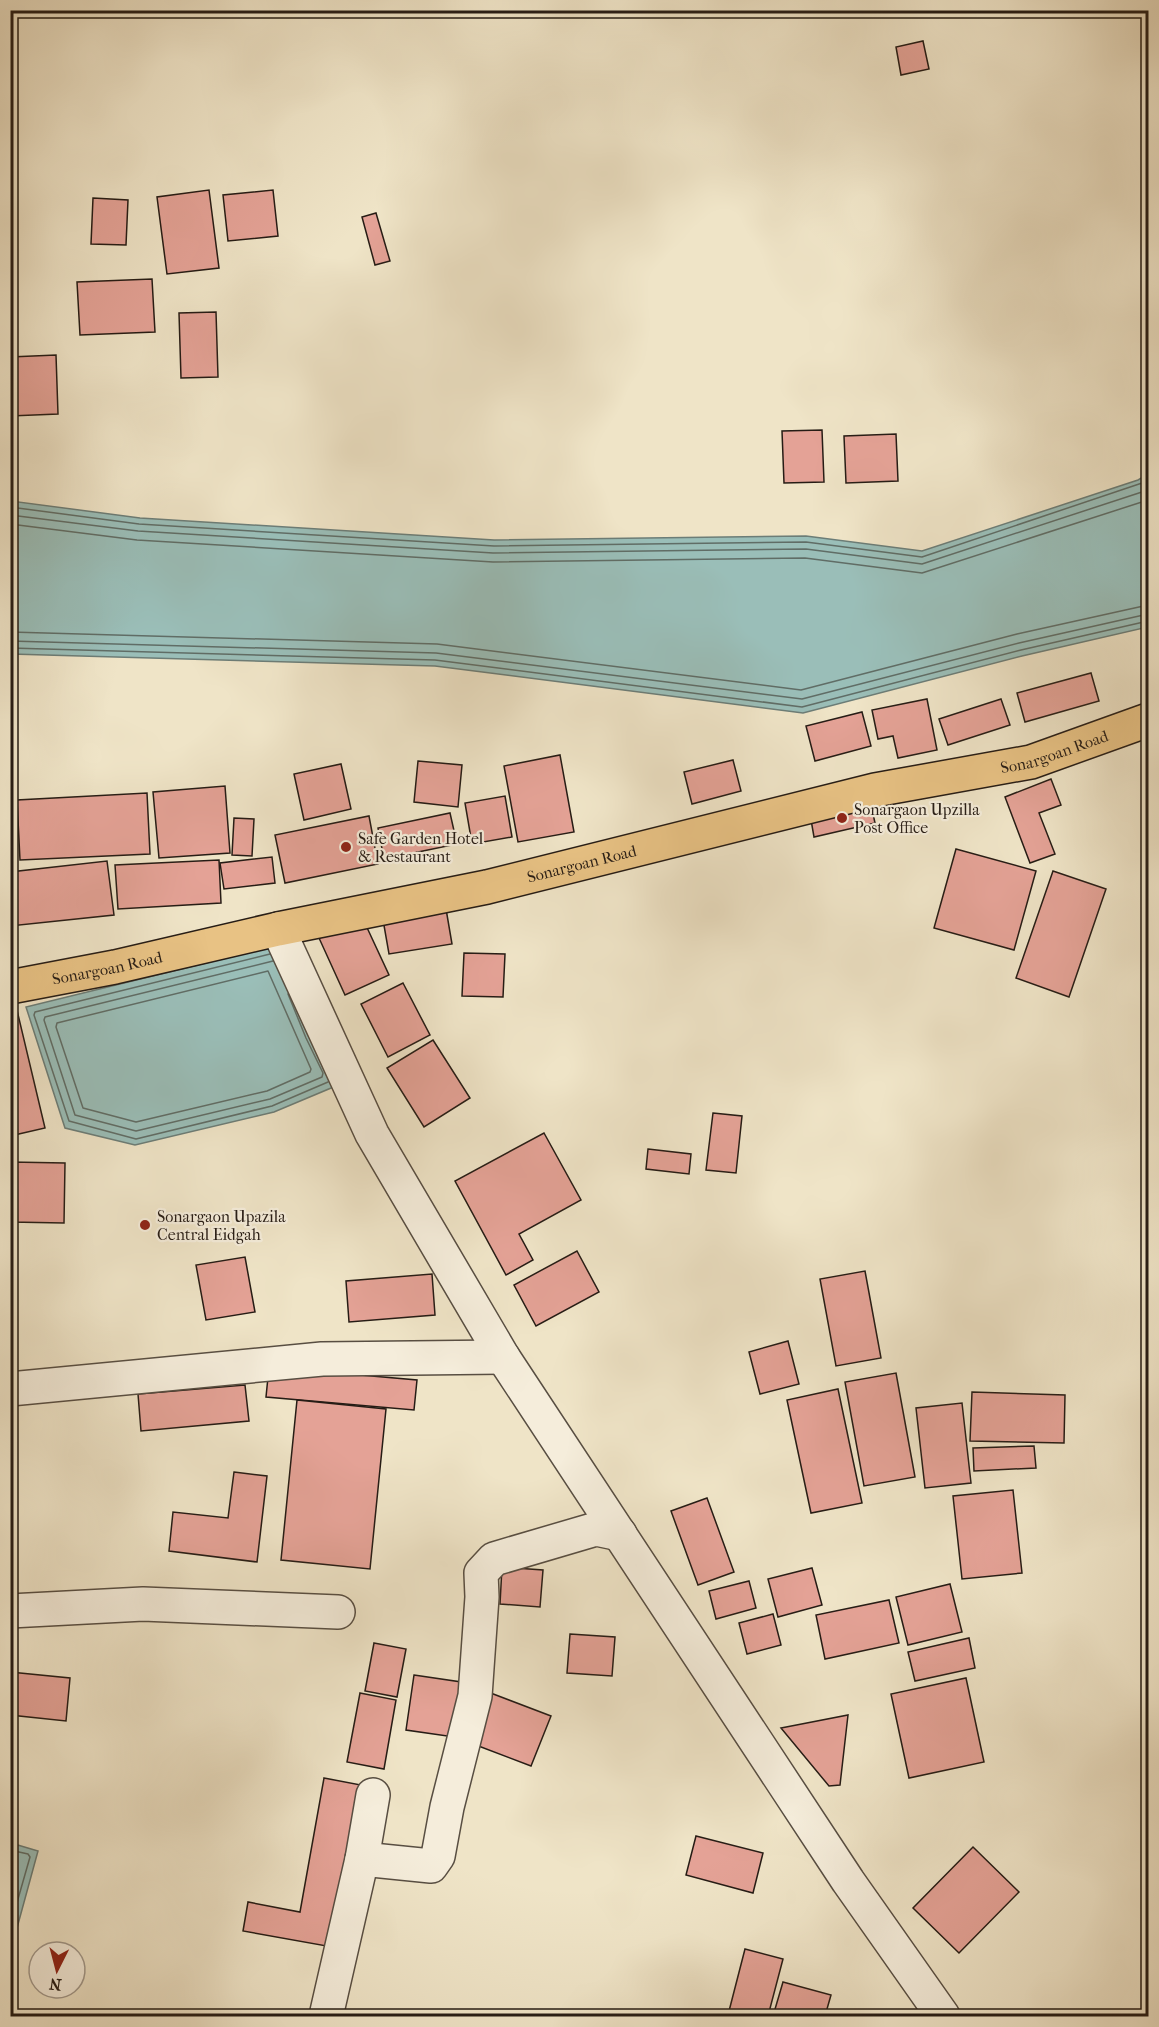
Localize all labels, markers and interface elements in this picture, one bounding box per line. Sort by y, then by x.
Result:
street label: Sonargoan Road [999,726,1111,777]
place label: Sonargaon Upzilla Post Office [854,800,980,837]
marker: Sonargaon Upzilla Post Office [835,811,849,825]
place label: Safe Garden Hotel & Restaurant [358,829,484,866]
marker: Safe Garden Hotel & Restaurant [339,840,353,854]
street label: Sonargoan Road [525,840,639,886]
street label: Sonargoan Road [50,947,164,988]
place label: Sonargaon Upazila Central Eidgah [157,1207,286,1244]
marker: Sonargaon Upazila Central Eidgah [138,1218,152,1232]
north arrow [27,1940,87,2000]
text: N [48,1974,63,1995]

